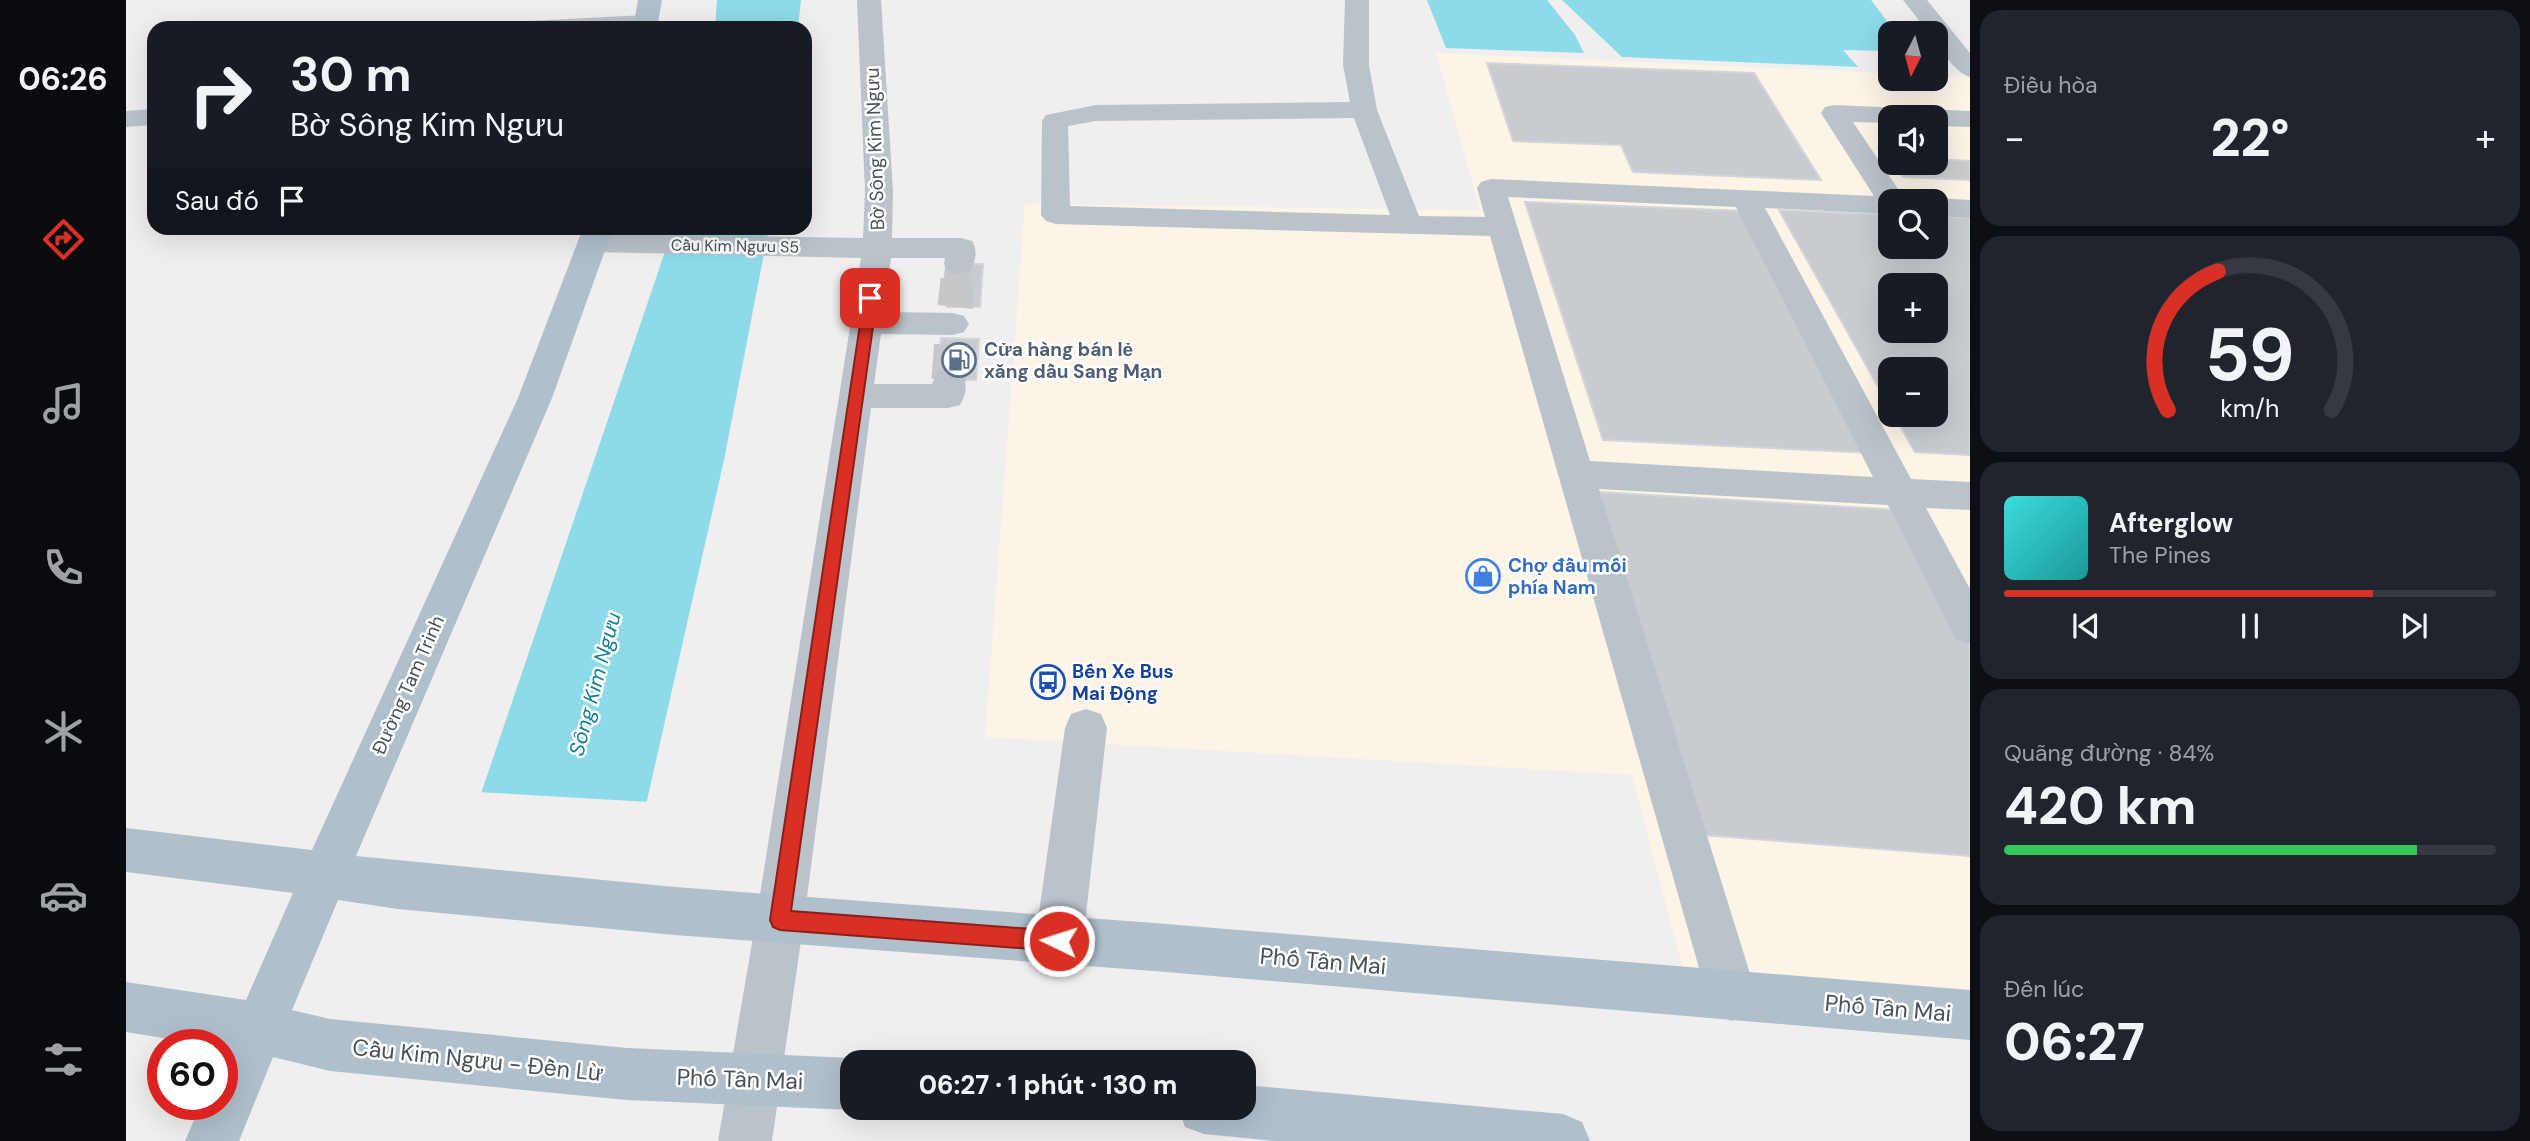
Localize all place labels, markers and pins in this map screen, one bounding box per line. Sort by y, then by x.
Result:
pin [840,268,900,328]
place label: Cửa hàng bán lẻ xăng dầu Sang Mạn [984,337,1162,384]
fuel station icon: Cửa hàng bán lẻ xăng dầu Sang Mạn [940,341,978,379]
place label: Chợ đầu mối phía Nam [1508,553,1627,600]
shop icon: Chợ đầu mối phía Nam [1464,557,1502,595]
place label: Bến Xe Bus Mai Động [1072,659,1174,706]
bus stop icon: Bến Xe Bus Mai Động [1029,663,1067,701]

